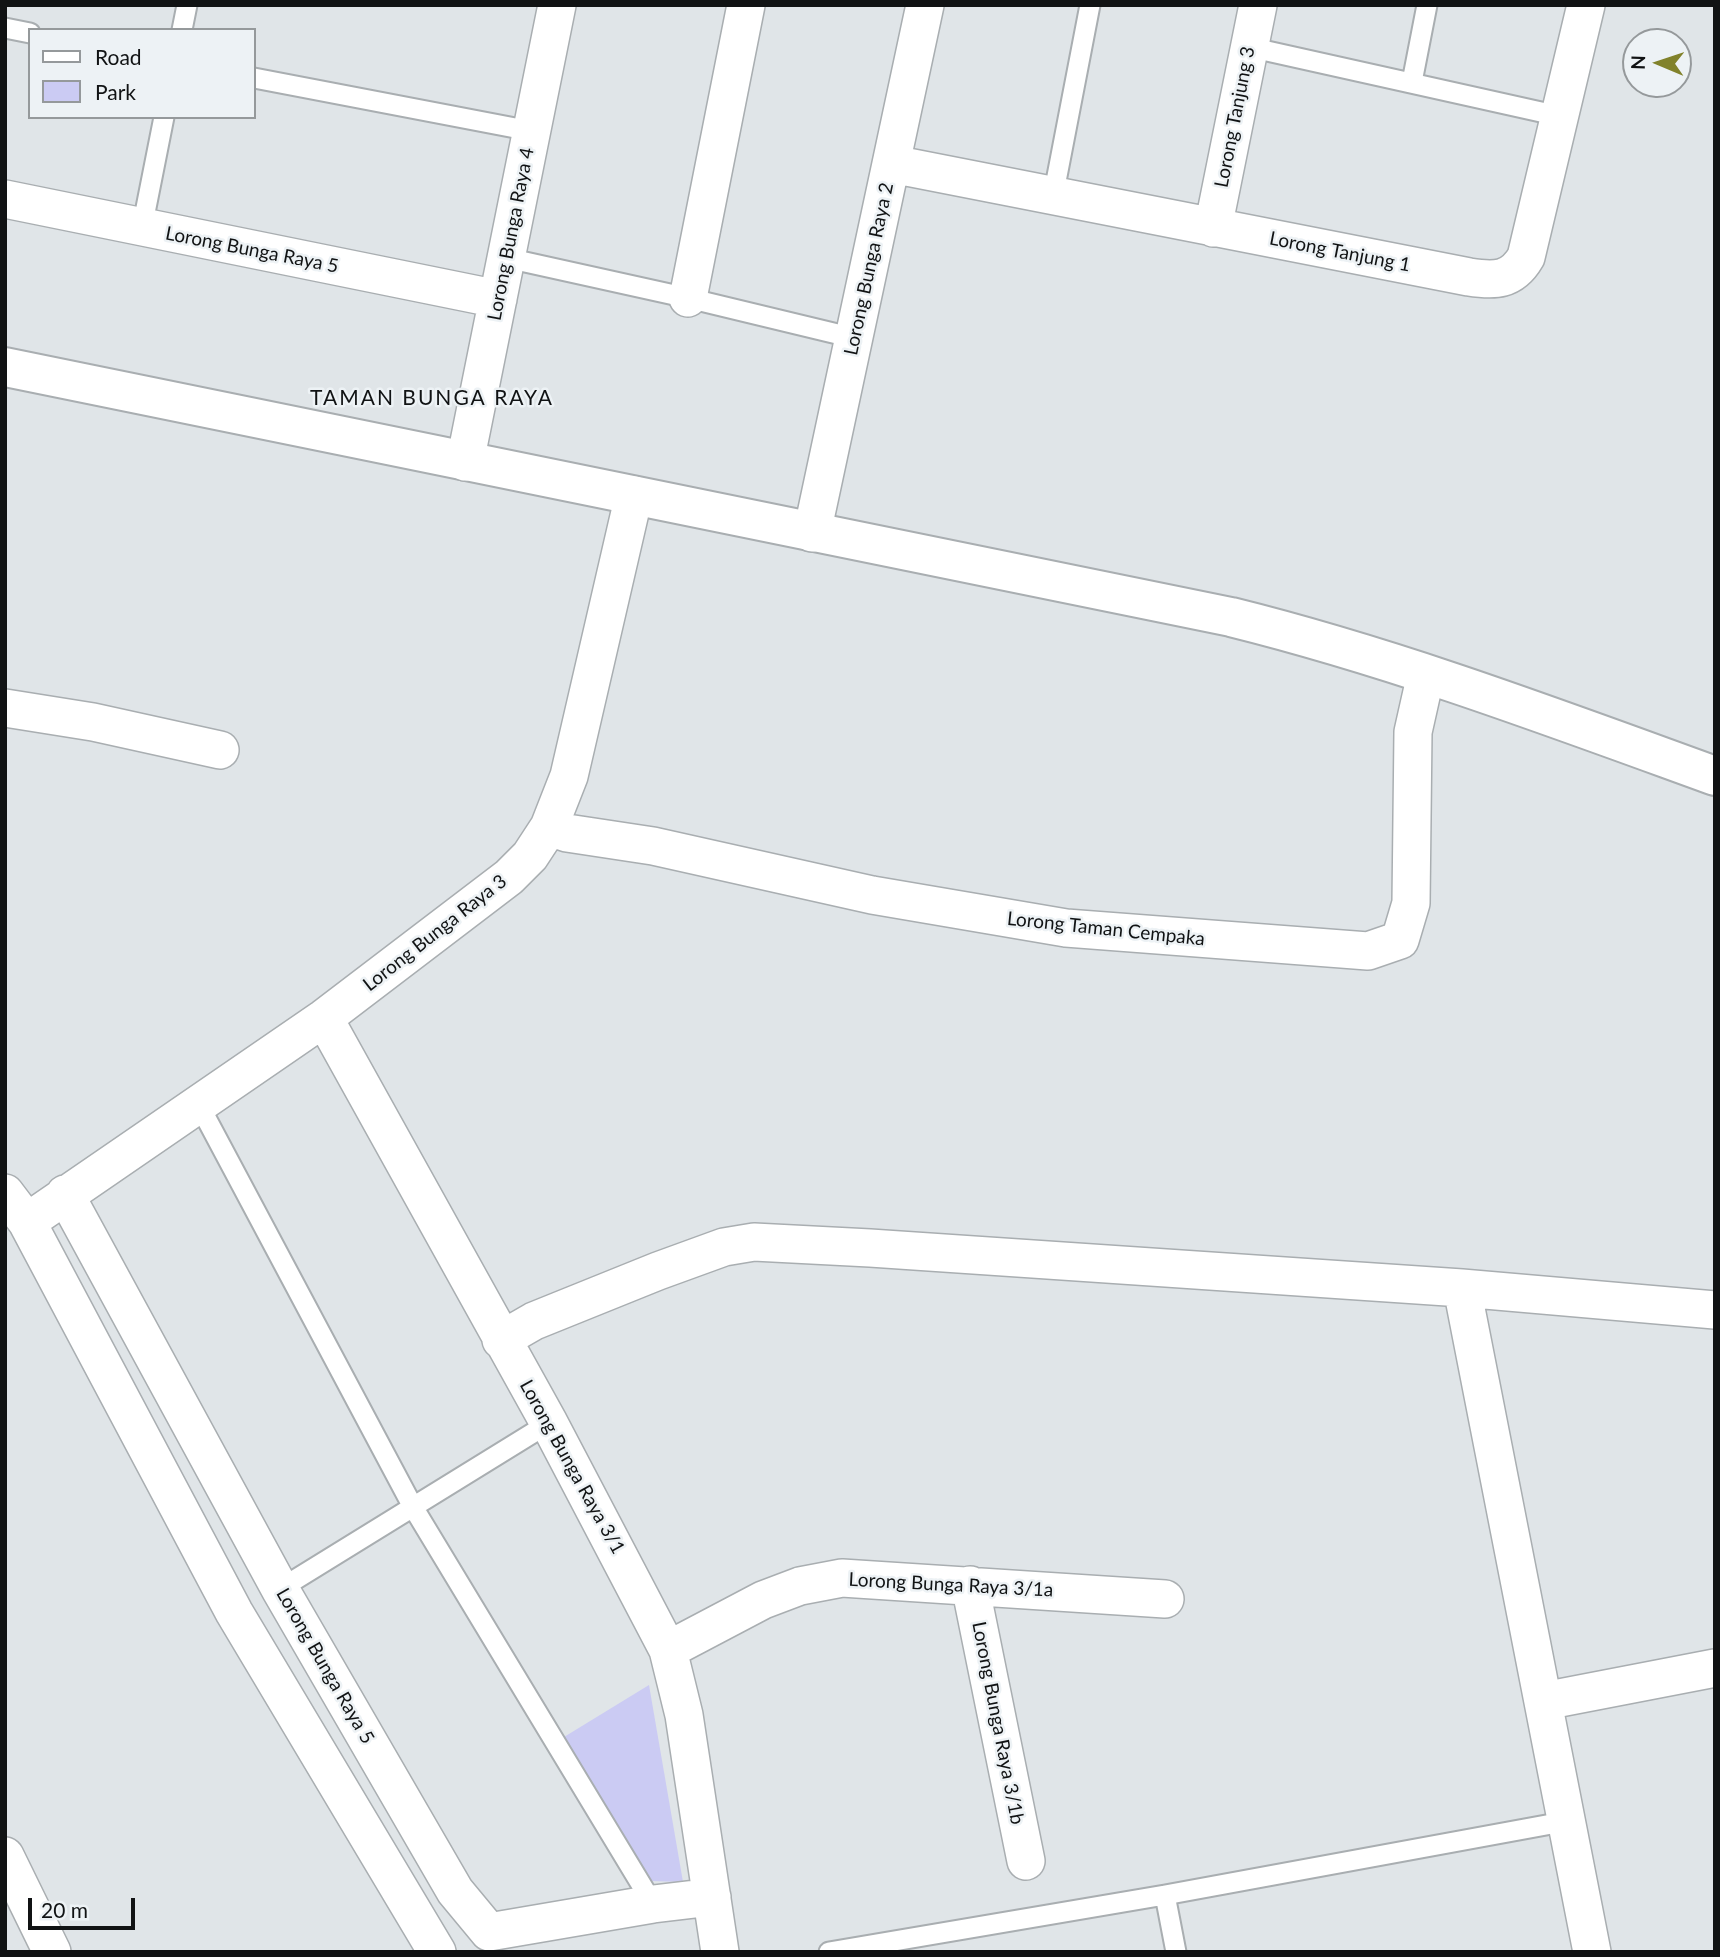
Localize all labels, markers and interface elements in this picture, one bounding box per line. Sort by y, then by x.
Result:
legend [28,28,256,119]
north arrow [1622,28,1692,98]
text: Road [95,44,142,69]
street label: Lorong Tanjung 3 [1210,45,1260,189]
text: N [1626,55,1649,70]
text: Park [95,79,136,104]
street label: Lorong Bunga Raya 4 [483,146,539,322]
street label: Lorong Bunga Raya 2 [840,181,898,357]
street label: Lorong Bunga Raya 5 [164,222,340,278]
street label: Lorong Tanjung 1 [1268,227,1412,277]
district label: TAMAN BUNGA RAYA [312,385,552,411]
street label: Lorong Bunga Raya 3 [359,870,511,996]
street label: Lorong Taman Cempaka [1006,907,1206,951]
street label: Lorong Bunga Raya 3/1 [515,1376,629,1558]
street label: Lorong Bunga Raya 3/1a [848,1568,1054,1602]
street label: Lorong Bunga Raya 5 [271,1584,379,1748]
street label: Lorong Bunga Raya 3/1b [967,1620,1029,1826]
scale bar [32,1884,138,1928]
text: 20 m [41,1897,88,1922]

